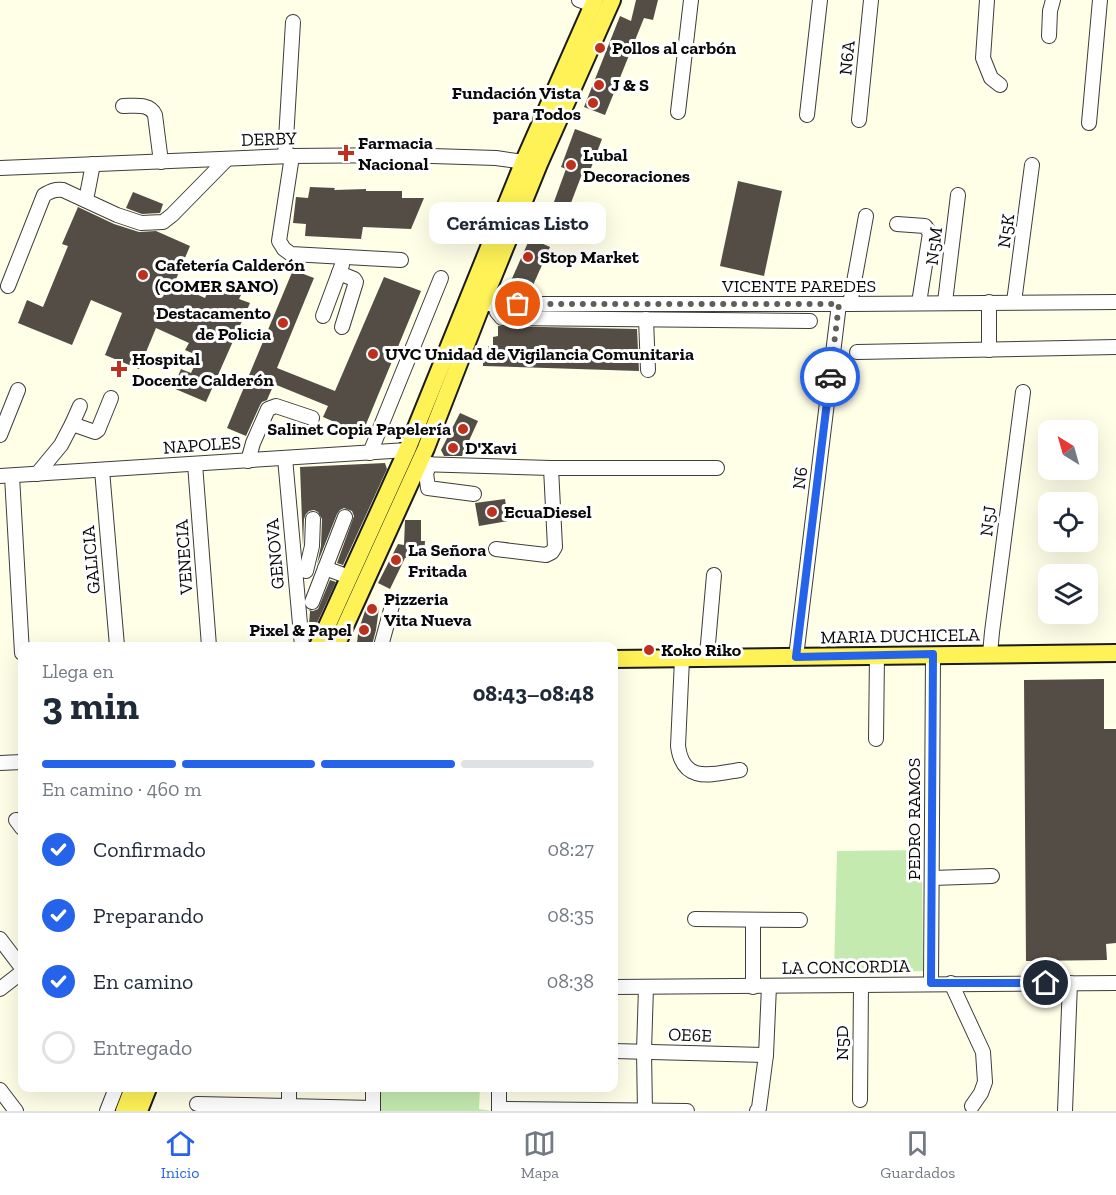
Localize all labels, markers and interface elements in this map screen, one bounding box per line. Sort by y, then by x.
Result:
place label: Pollos al carbón [612,37,737,59]
street label: N6A [834,39,860,76]
marker: Pollos al carbón [593,41,607,55]
place label: J & S [611,74,649,96]
marker: J & S [592,78,606,92]
place label: Fundación Vista para Todos [452,82,581,125]
marker: Fundación Vista para Todos [586,96,600,110]
street label: DERBY [241,127,297,151]
place label: Farmacia Nacional [358,132,433,175]
place label: Lubal Decoraciones [583,144,690,187]
marker: Farmacia Nacional [339,146,353,160]
marker: Lubal Decoraciones [564,158,578,172]
callout: Cerámicas Listo [430,202,606,244]
text: Cerámicas Listo [446,211,589,235]
street label: N5K [993,212,1019,249]
street label: N5M [921,225,947,266]
place label: Stop Market [540,246,640,268]
marker: Stop Market [521,250,535,264]
place label: Cafetería Calderón (COMER SANO) [155,254,305,297]
marker: Cafetería Calderón (COMER SANO) [136,268,150,282]
street label: VICENTE PAREDES [721,275,876,297]
pin [492,278,543,329]
icon: bag [501,287,534,320]
place label: Destacamento de Policia [156,302,272,345]
marker: Destacamento de Policia [276,316,290,330]
place label: UVC Unidad de Vigilancia Comunitaria [385,343,694,365]
marker: UVC Unidad de Vigilancia Comunitaria [366,347,380,361]
courier [800,347,860,407]
place label: Hospital Docente Calderón [132,348,274,391]
marker: Hospital Docente Calderón [110,360,128,378]
icon: car [814,361,847,394]
place label: Salinet Copia Papelería [267,418,451,440]
north arrow [1038,420,1098,480]
map controls [1038,420,1098,624]
marker: Salinet Copia Papelería [456,422,470,436]
street label: NAPOLES [162,431,242,459]
place label: D'Xavi [465,437,518,459]
marker: D'Xavi [446,441,460,455]
street label: N6 [788,465,812,491]
button: locate [1038,492,1098,552]
place label: EcuaDiesel [504,501,592,523]
street label: N5J [975,504,1001,538]
marker: EcuaDiesel [485,505,499,519]
street label: GENOVA [261,517,289,590]
street label: VENECIA [170,518,198,596]
street label: GALICIA [77,525,105,595]
place label: La Señora Fritada [408,539,486,582]
marker: La Señora Fritada [389,553,403,567]
button: layers [1038,564,1098,624]
place label: Pizzeria Vita Nueva [384,588,472,631]
marker: Pizzeria Vita Nueva [365,602,379,616]
place label: Pixel & Papel [249,619,352,641]
marker: Pixel & Papel [357,623,371,637]
street label: MARIA DUCHICELA [820,624,980,648]
place label: Koko Riko [661,639,742,661]
marker: Koko Riko [642,643,656,657]
text: Llega en [42,659,114,683]
text: 08:43–08:48 [473,680,594,707]
text: 3 min [42,682,139,729]
street label: PEDRO RAMOS [903,758,925,880]
text: En camino · 460 m [42,777,201,801]
icon: check [42,833,75,866]
text: Confirmado [93,836,206,863]
text: 08:27 [548,837,594,861]
icon: check [42,899,75,932]
text: Preparando [93,902,204,929]
text: 08:35 [547,903,594,927]
street label: LA CONCORDIA [782,955,911,979]
pin [1020,957,1071,1008]
icon: check [42,965,75,998]
icon: home [1029,966,1062,999]
text: En camino [93,968,193,995]
text: 08:38 [547,969,594,993]
street label: OE6E [668,1023,712,1047]
street label: N5D [831,1025,853,1061]
text: Entregado [93,1034,192,1061]
tab: Inicio [161,1127,200,1182]
tab: Mapa [521,1127,559,1182]
tab: Guardados [880,1127,955,1182]

